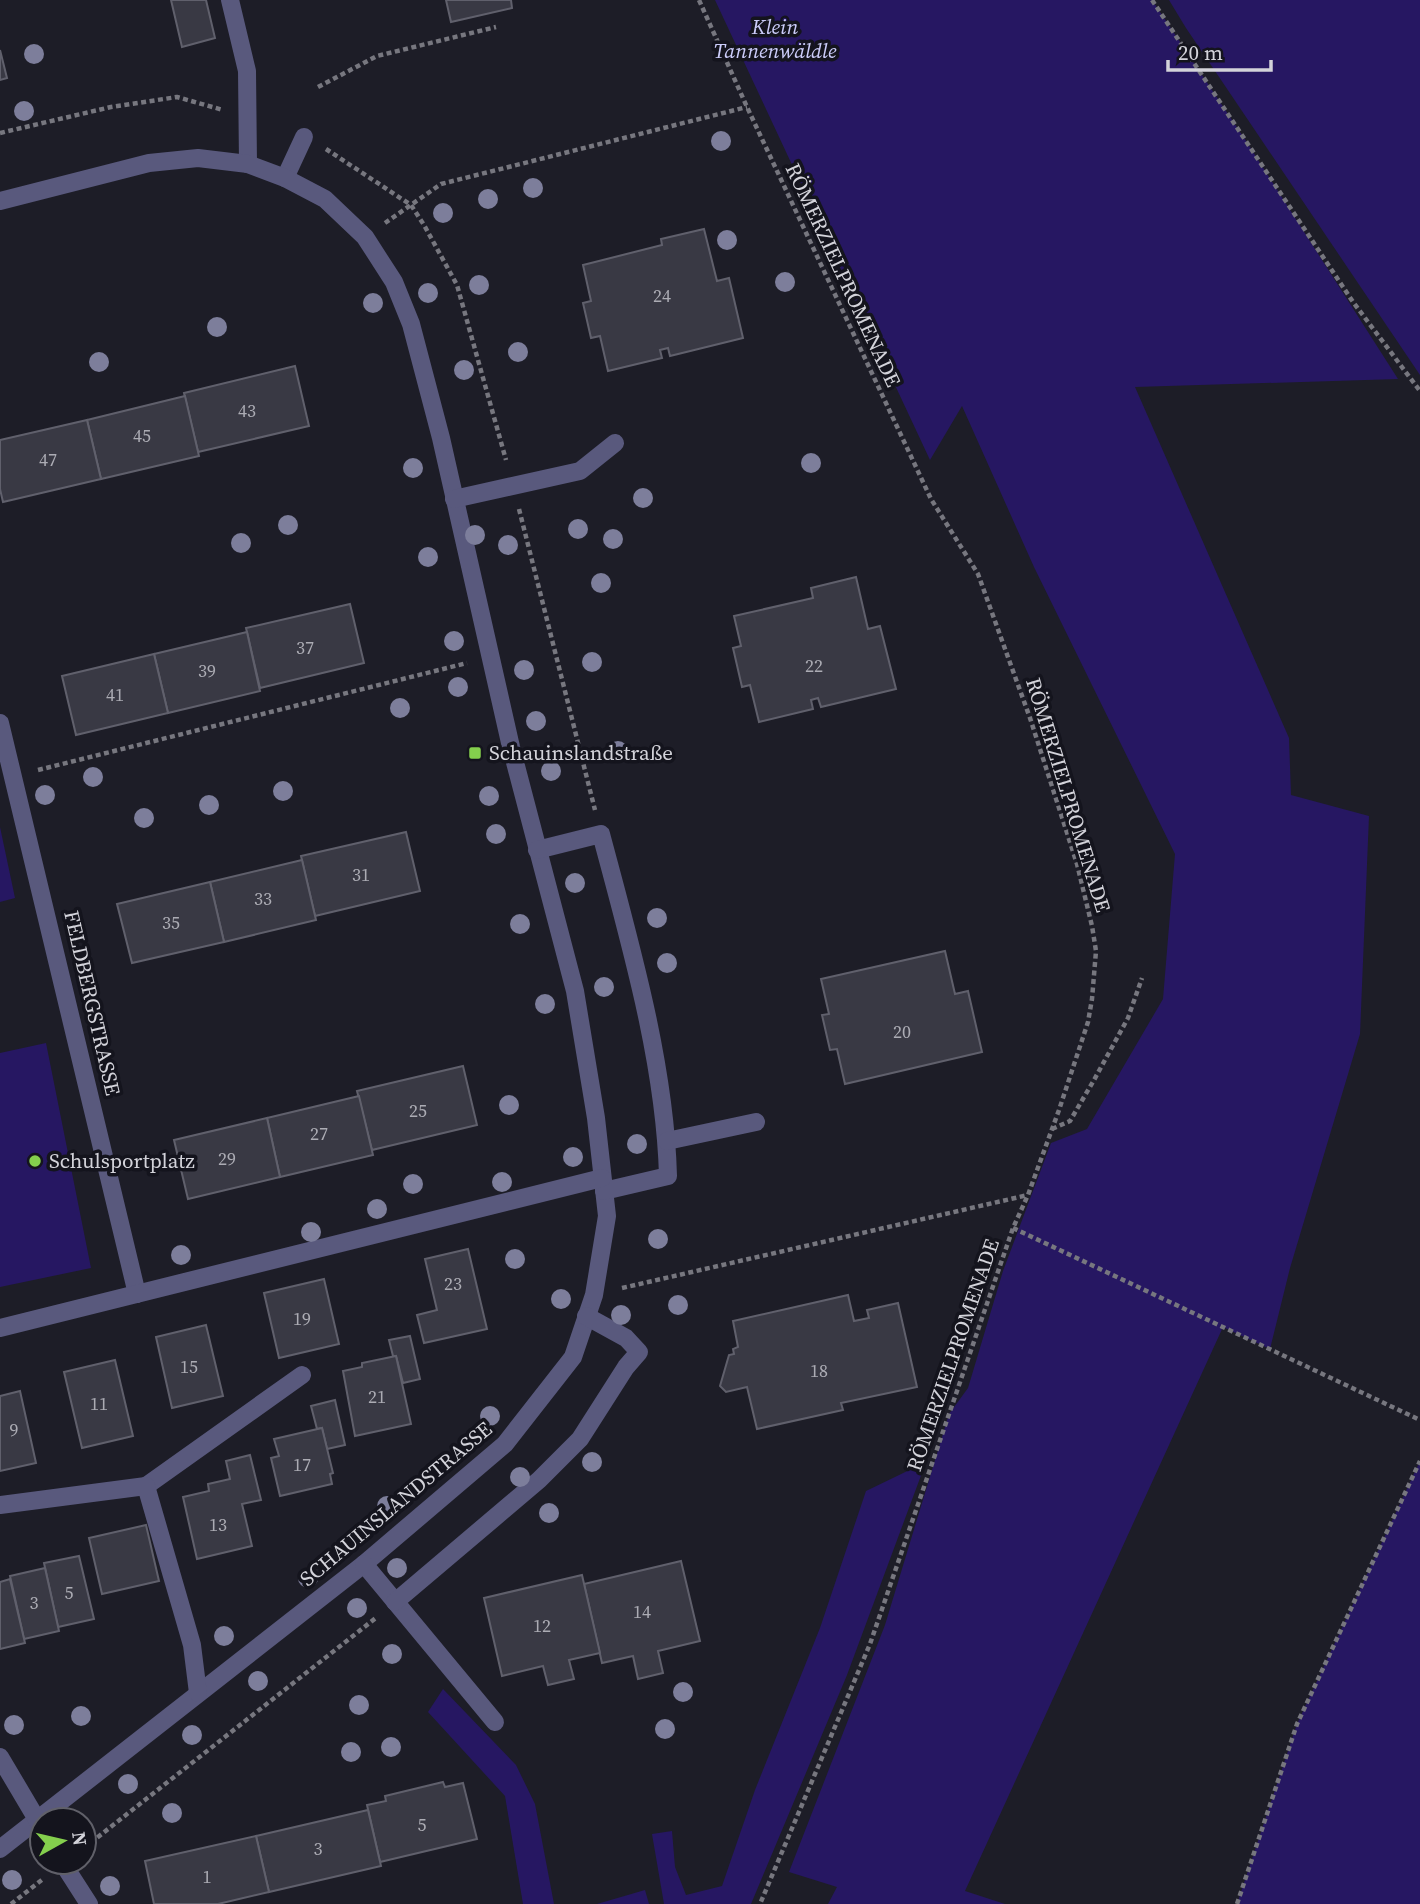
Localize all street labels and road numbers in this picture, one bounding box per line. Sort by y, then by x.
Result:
street label: RÖMERZIELPROMENADE [779,158,908,391]
street label: RÖMERZIELPROMENADE [1019,674,1118,916]
street label: FELDBERGSTRASSE [57,908,128,1098]
street label: RÖMERZIELPROMENADE [899,1235,1006,1475]
street label: SCHAUINSLANDSTRASSE [293,1415,498,1593]

